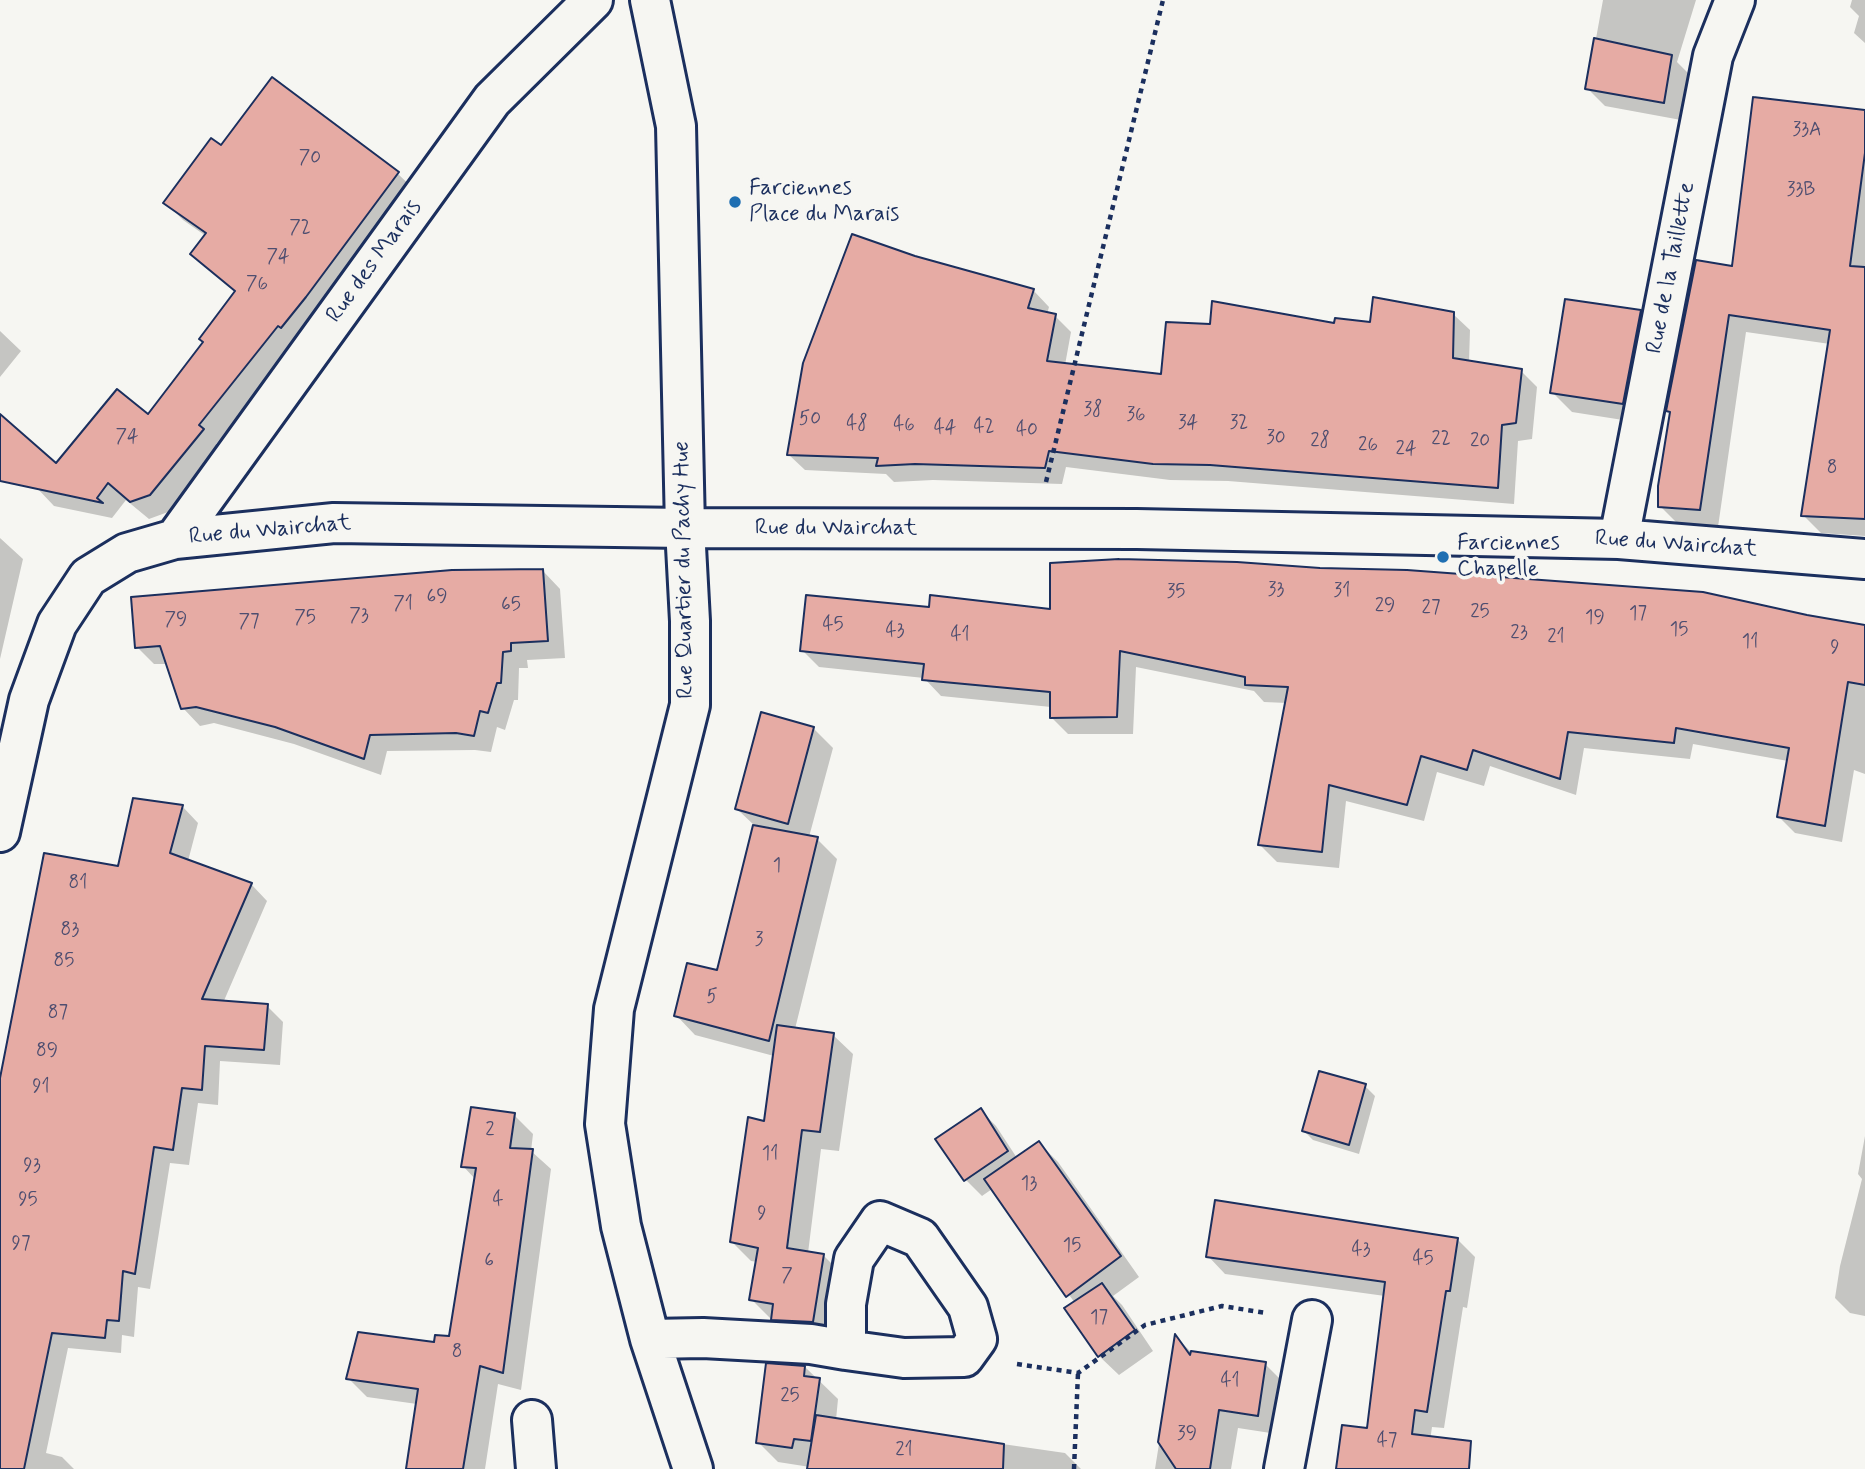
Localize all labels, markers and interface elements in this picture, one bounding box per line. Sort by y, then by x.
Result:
house number: 33A [1792,120,1822,142]
house number: 70 [299,148,321,170]
place label: Farciennes Place du Marais [749,175,899,229]
street label: Rue de la Taillette [1642,180,1702,356]
house number: 33B [1787,180,1815,202]
marker: Farciennes Place du Marais [727,194,743,210]
street label: Rue des Marais [321,195,429,329]
house number: 72 [289,218,311,240]
house number: 74 [266,247,290,269]
house number: 76 [246,274,268,296]
house number: 38 [1084,400,1102,422]
house number: 36 [1126,405,1146,427]
house number: 50 [799,409,821,431]
house number: 34 [1178,413,1198,435]
house number: 32 [1230,413,1248,435]
house number: 48 [846,414,868,436]
house number: 46 [893,415,915,437]
house number: 42 [973,417,995,439]
house number: 44 [934,418,956,440]
house number: 40 [1016,420,1038,442]
house number: 74 [115,427,139,449]
house number: 30 [1266,428,1286,450]
house number: 22 [1431,429,1451,451]
house number: 28 [1310,431,1330,453]
house number: 20 [1470,431,1490,453]
house number: 26 [1358,435,1378,457]
house number: 24 [1396,439,1416,461]
street label: Rue Quartier du Pachy Hue [669,441,701,699]
house number: 8 [1827,458,1837,480]
street label: Rue du Wairchat [188,510,352,552]
street label: Rue du Wairchat [755,515,917,543]
street label: Rue du Wairchat [1594,526,1758,564]
place label: Farciennes Chapelle [1457,530,1560,584]
marker: Farciennes Chapelle [1435,549,1451,565]
house number: 33 [1268,580,1284,602]
house number: 31 [1334,581,1350,603]
house number: 35 [1167,582,1185,604]
house number: 69 [426,587,448,609]
house number: 71 [393,594,413,616]
house number: 65 [501,595,521,617]
house number: 29 [1375,596,1395,618]
house number: 27 [1422,598,1440,620]
house number: 25 [1470,602,1490,624]
house number: 17 [1629,604,1647,626]
house number: 73 [349,606,369,628]
house number: 75 [294,608,316,630]
house number: 19 [1585,608,1605,630]
house number: 79 [165,610,187,632]
house number: 77 [238,612,260,634]
house number: 45 [822,615,844,637]
house number: 15 [1670,620,1688,642]
house number: 43 [885,621,905,643]
house number: 23 [1510,623,1528,645]
house number: 41 [950,625,970,647]
house number: 21 [1547,627,1565,649]
house number: 11 [1742,632,1758,654]
house number: 9 [1830,638,1840,660]
house number: 1 [773,856,781,878]
house number: 81 [69,873,87,895]
house number: 83 [61,920,79,942]
house number: 3 [755,930,763,952]
house number: 85 [54,951,74,973]
house number: 5 [706,987,718,1009]
house number: 87 [48,1003,68,1025]
house number: 89 [36,1041,58,1063]
house number: 91 [32,1077,50,1099]
house number: 2 [485,1120,495,1142]
house number: 11 [762,1144,778,1166]
house number: 93 [23,1156,41,1178]
house number: 13 [1021,1174,1037,1196]
house number: 95 [18,1190,38,1212]
house number: 4 [492,1190,504,1212]
house number: 9 [757,1204,767,1226]
house number: 97 [12,1234,30,1256]
house number: 15 [1063,1236,1081,1258]
house number: 43 [1351,1240,1371,1262]
house number: 45 [1412,1249,1434,1271]
house number: 6 [484,1251,494,1273]
house number: 7 [781,1266,793,1288]
house number: 17 [1090,1308,1108,1330]
house number: 8 [452,1342,462,1364]
house number: 41 [1220,1371,1240,1393]
house number: 25 [780,1386,800,1408]
house number: 39 [1177,1424,1197,1446]
house number: 47 [1377,1431,1397,1453]
house number: 21 [895,1440,913,1462]

